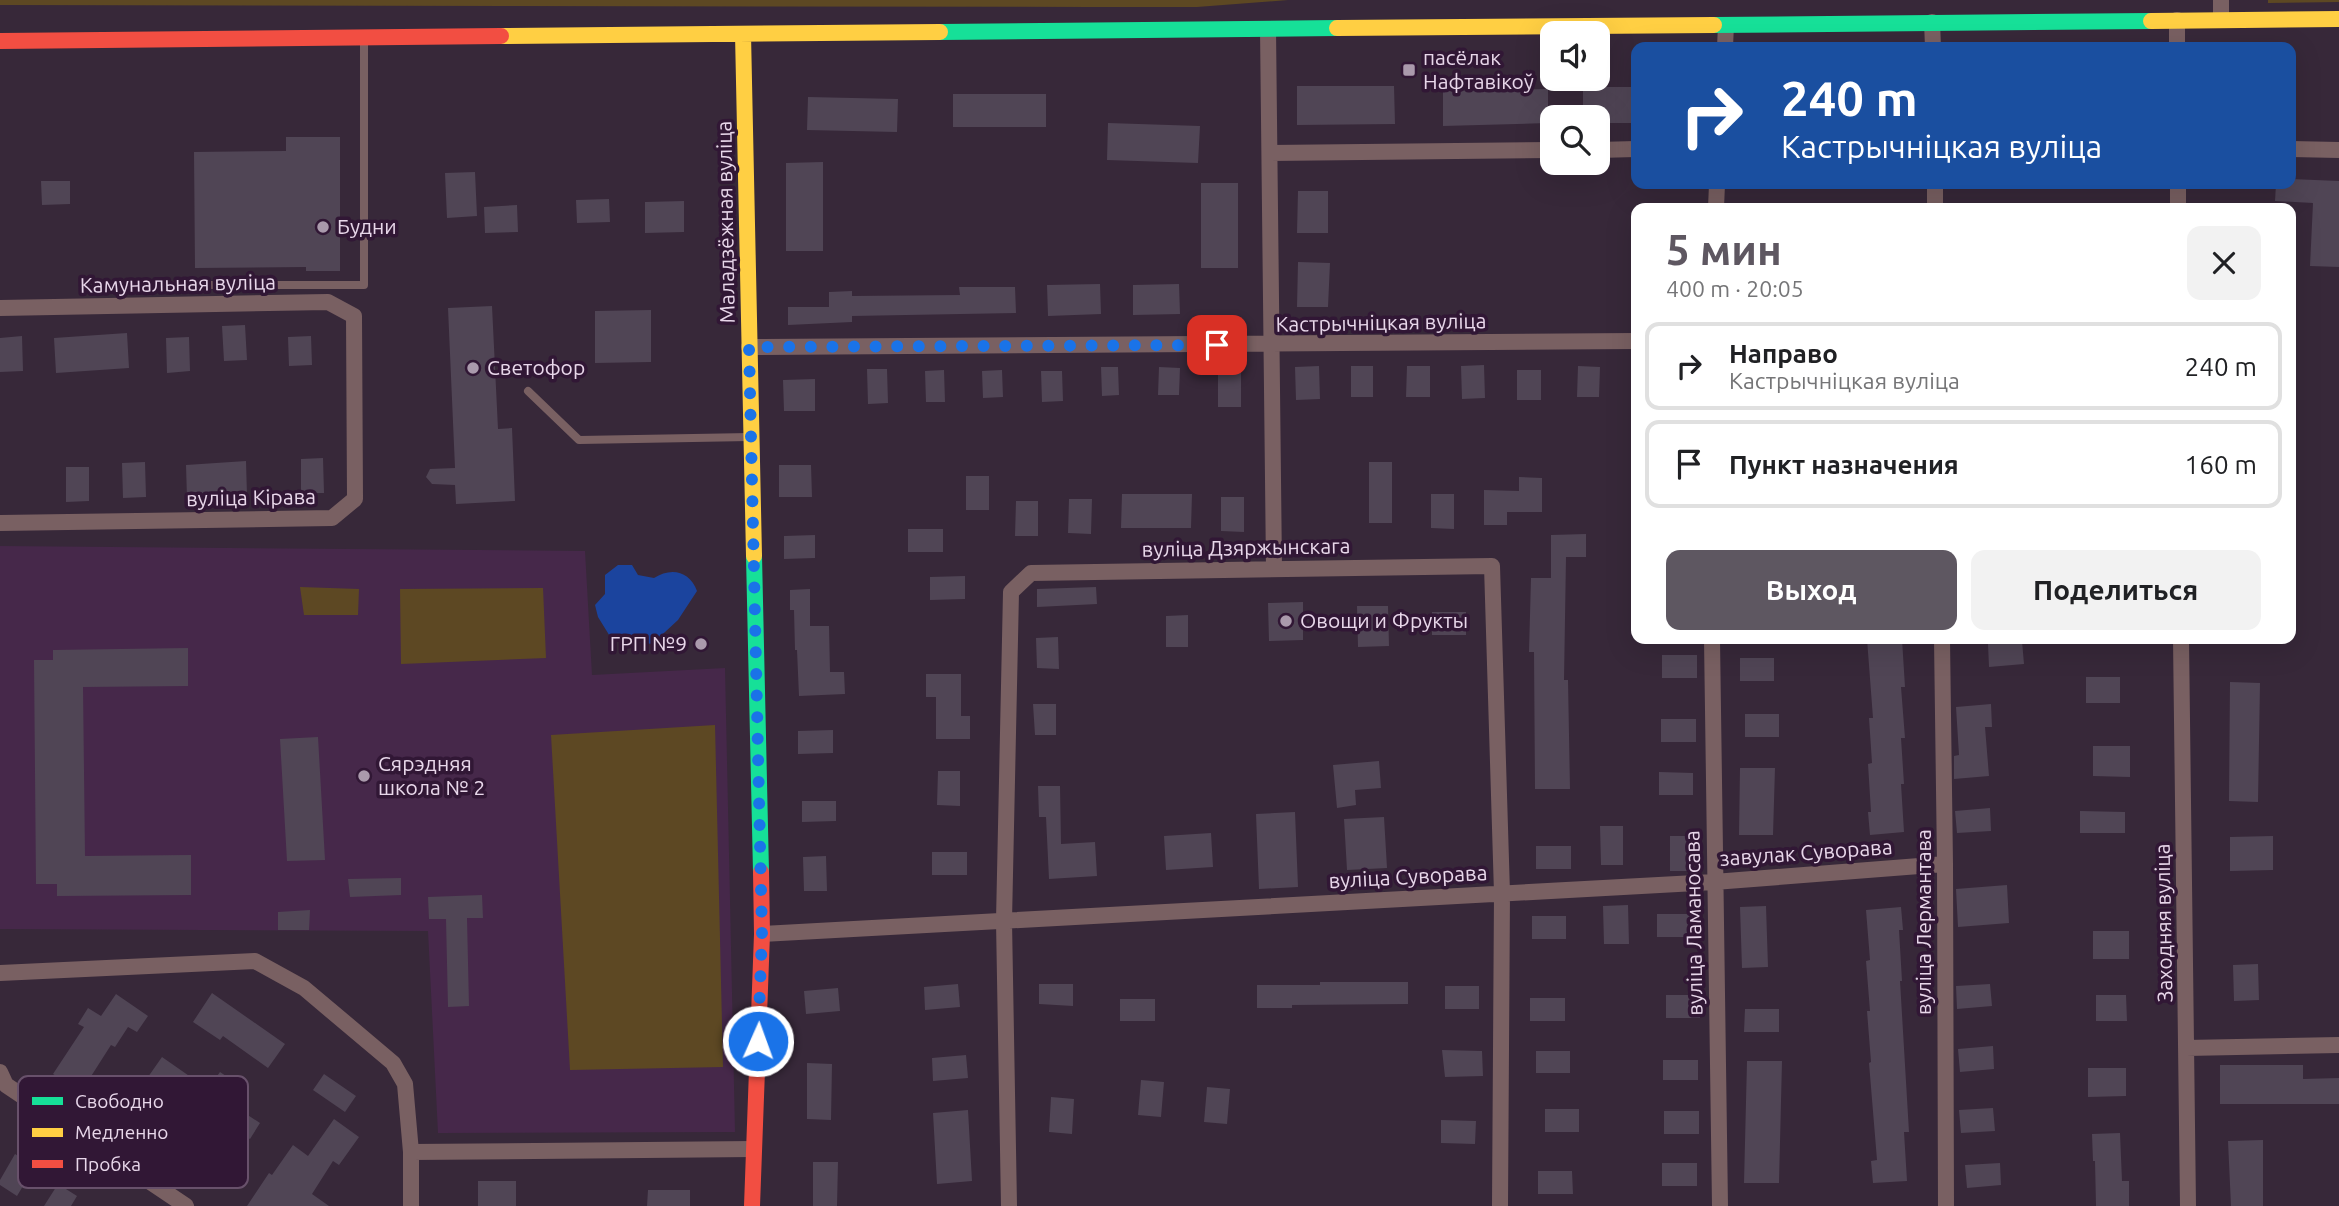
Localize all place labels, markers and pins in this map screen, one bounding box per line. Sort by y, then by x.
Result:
place label: пасёлак Нафтавікоў [1423,45,1534,93]
marker: пасёлак Нафтавікоў [1401,62,1417,78]
place label: Будни [337,214,397,238]
marker: Будни [315,219,331,235]
pin [1187,315,1247,375]
place label: Светофор [487,355,585,379]
marker: Светофор [465,360,481,376]
place label: Овощи и Фрукты [1300,608,1468,632]
marker: Овощи и Фрукты [1278,613,1294,629]
place label: ГРП №9 [610,631,687,655]
marker: ГРП №9 [693,636,709,652]
place label: Сярэдняя школа № 2 [378,751,485,799]
marker: Сярэдняя школа № 2 [356,768,372,784]

